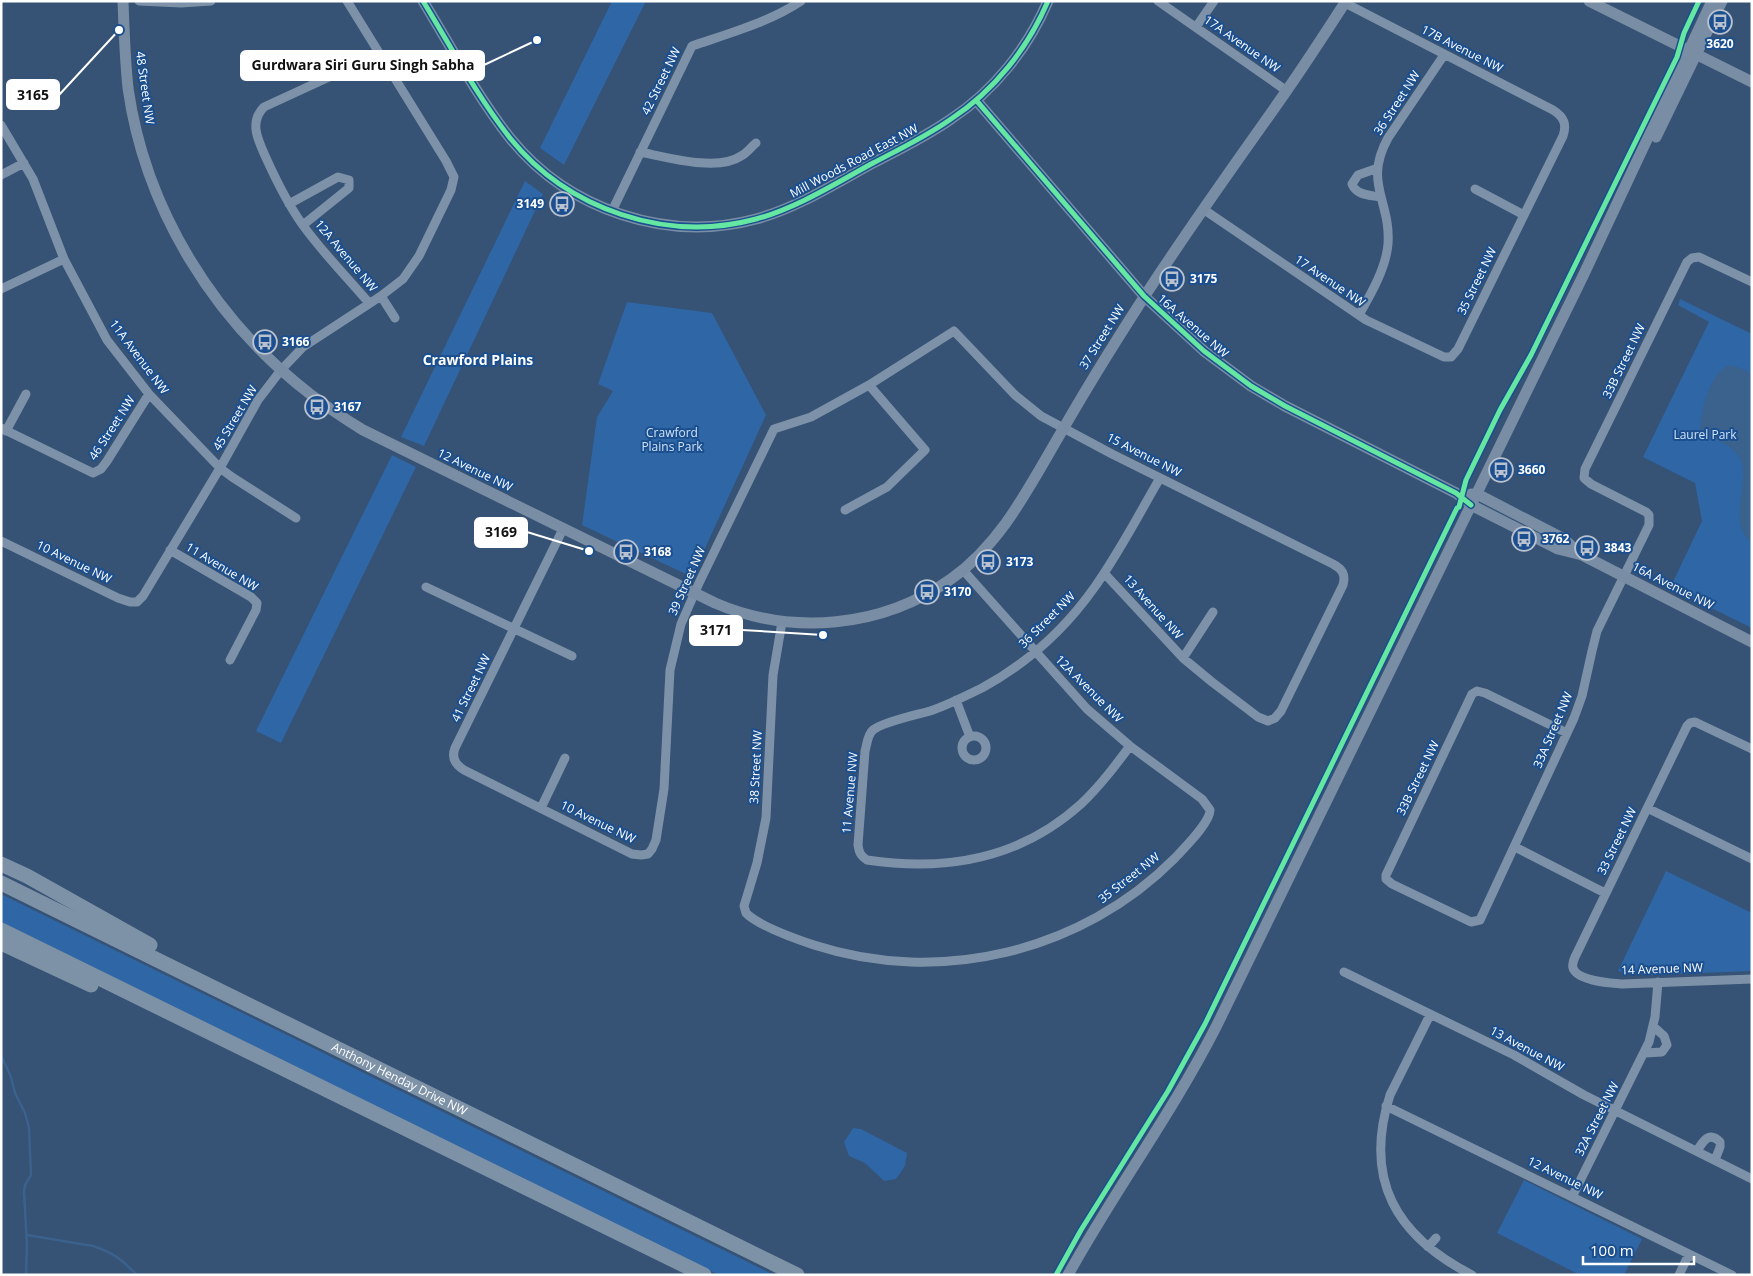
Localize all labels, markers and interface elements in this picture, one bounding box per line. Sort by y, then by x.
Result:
bus stop icon: 3620 [1707,9,1733,35]
street label: 17A Avenue NW [1201,11,1284,76]
street label: 17B Avenue NW [1418,21,1506,76]
place label: 3620 [1706,35,1734,52]
street label: 42 Street NW [637,44,684,118]
street label: 48 Street NW [132,50,159,126]
callout: Gurdwara Siri Guru Singh Sabha [241,51,484,80]
text: Gurdwara Siri Guru Singh Sabha [252,55,474,74]
street label: 36 Street NW [1369,67,1424,138]
callout: 3165 [7,80,59,109]
text: 3165 [17,85,49,104]
street label: Mill Woods Road East NW [787,119,921,202]
bus stop icon: 3149 [549,191,575,217]
place label: 3149 [517,195,544,212]
street label: 12A Avenue NW [311,216,382,295]
street label: 35 Street NW [1453,244,1500,318]
street label: 17 Avenue NW [1292,251,1369,311]
bus stop icon: 3175 [1159,266,1185,292]
place label: 3175 [1190,270,1218,287]
street label: 16A Avenue NW [1154,290,1233,361]
street label: 37 Street NW [1075,301,1128,372]
street label: 11A Avenue NW [106,316,173,398]
street label: 33B Street NW [1598,320,1649,401]
bus stop icon: 3166 [252,329,278,355]
place label: 3166 [282,333,310,350]
district label: Crawford Plains [423,350,533,369]
street label: 45 Street NW [208,382,261,454]
street label: 46 Street NW [84,392,139,463]
bus stop icon: 3167 [304,394,330,420]
place label: 3167 [334,398,362,415]
park label: Crawford Plains Park [641,424,703,455]
park label: Laurel Park [1673,426,1737,443]
street label: 15 Avenue NW [1104,428,1185,481]
street label: 12 Avenue NW [435,444,516,495]
bus stop icon: 3660 [1488,457,1514,483]
place label: 3660 [1518,461,1546,478]
callout: 3169 [475,518,527,547]
text: 3169 [485,522,517,541]
bus stop icon: 3762 [1511,526,1537,552]
place label: 3762 [1542,530,1570,547]
bus stop icon: 3843 [1574,535,1600,561]
street label: 10 Avenue NW [34,536,115,587]
street label: 11 Avenue NW [183,538,262,595]
bus stop icon: 3168 [613,539,639,565]
place label: 3843 [1604,539,1632,556]
place label: 3168 [644,543,672,560]
street label: 39 Street NW [664,544,709,618]
bus stop icon: 3173 [975,549,1001,575]
place label: 3173 [1006,553,1034,570]
street label: 16A Avenue NW [1630,558,1717,613]
street label: 13 Avenue NW [1120,571,1187,643]
bus stop icon: 3170 [914,579,940,605]
place label: 3170 [944,583,972,600]
street label: 36 Street NW [1015,588,1079,652]
callout: 3171 [690,616,742,645]
text: 3171 [700,620,732,639]
street label: 41 Street NW [447,651,494,725]
street label: 12A Avenue NW [1052,651,1127,726]
street label: 33A Street NW [1529,689,1576,770]
street label: 38 Street NW [745,730,766,804]
street label: 33B Street NW [1392,737,1443,818]
street label: 11 Avenue NW [837,751,862,834]
street label: 10 Avenue NW [558,796,639,847]
street label: 33 Street NW [1593,804,1640,878]
street label: 35 Street NW [1094,848,1163,907]
street label: 14 Avenue NW [1621,959,1703,978]
street label: 13 Avenue NW [1487,1022,1567,1075]
street label: Anthony Henday Drive NW [329,1038,470,1119]
street label: 32A Street NW [1571,1079,1623,1159]
street label: 12 Avenue NW [1525,1152,1606,1203]
scale bar [1583,1234,1694,1266]
text: 100 m [1590,1240,1634,1260]

